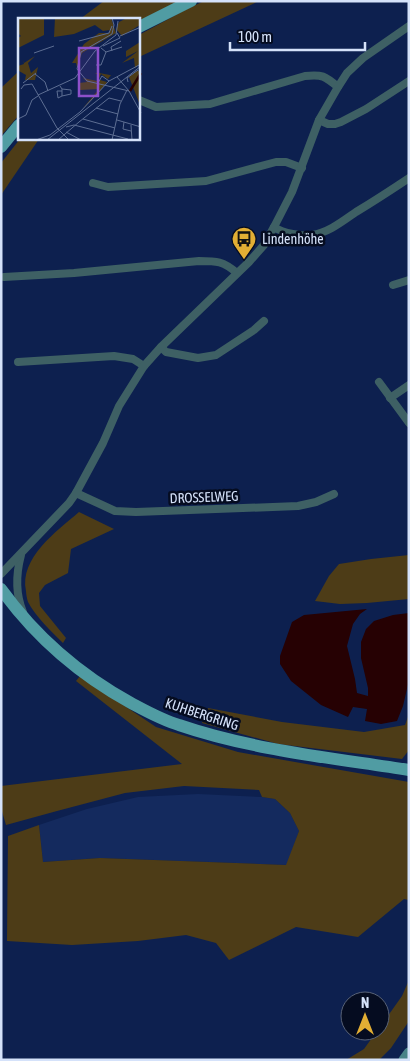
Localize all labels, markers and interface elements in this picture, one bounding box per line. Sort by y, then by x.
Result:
inset map [18,18,140,140]
scale bar [230,20,365,52]
text: 100 m [238,28,272,45]
bus stop icon: Lindenhöhe [231,226,257,260]
place label: Lindenhöhe [262,231,324,247]
street label: DROSSELWEG [169,488,239,506]
street label: KUHBERGRING [163,695,241,733]
north arrow [340,991,390,1041]
text: N [361,995,369,1011]

